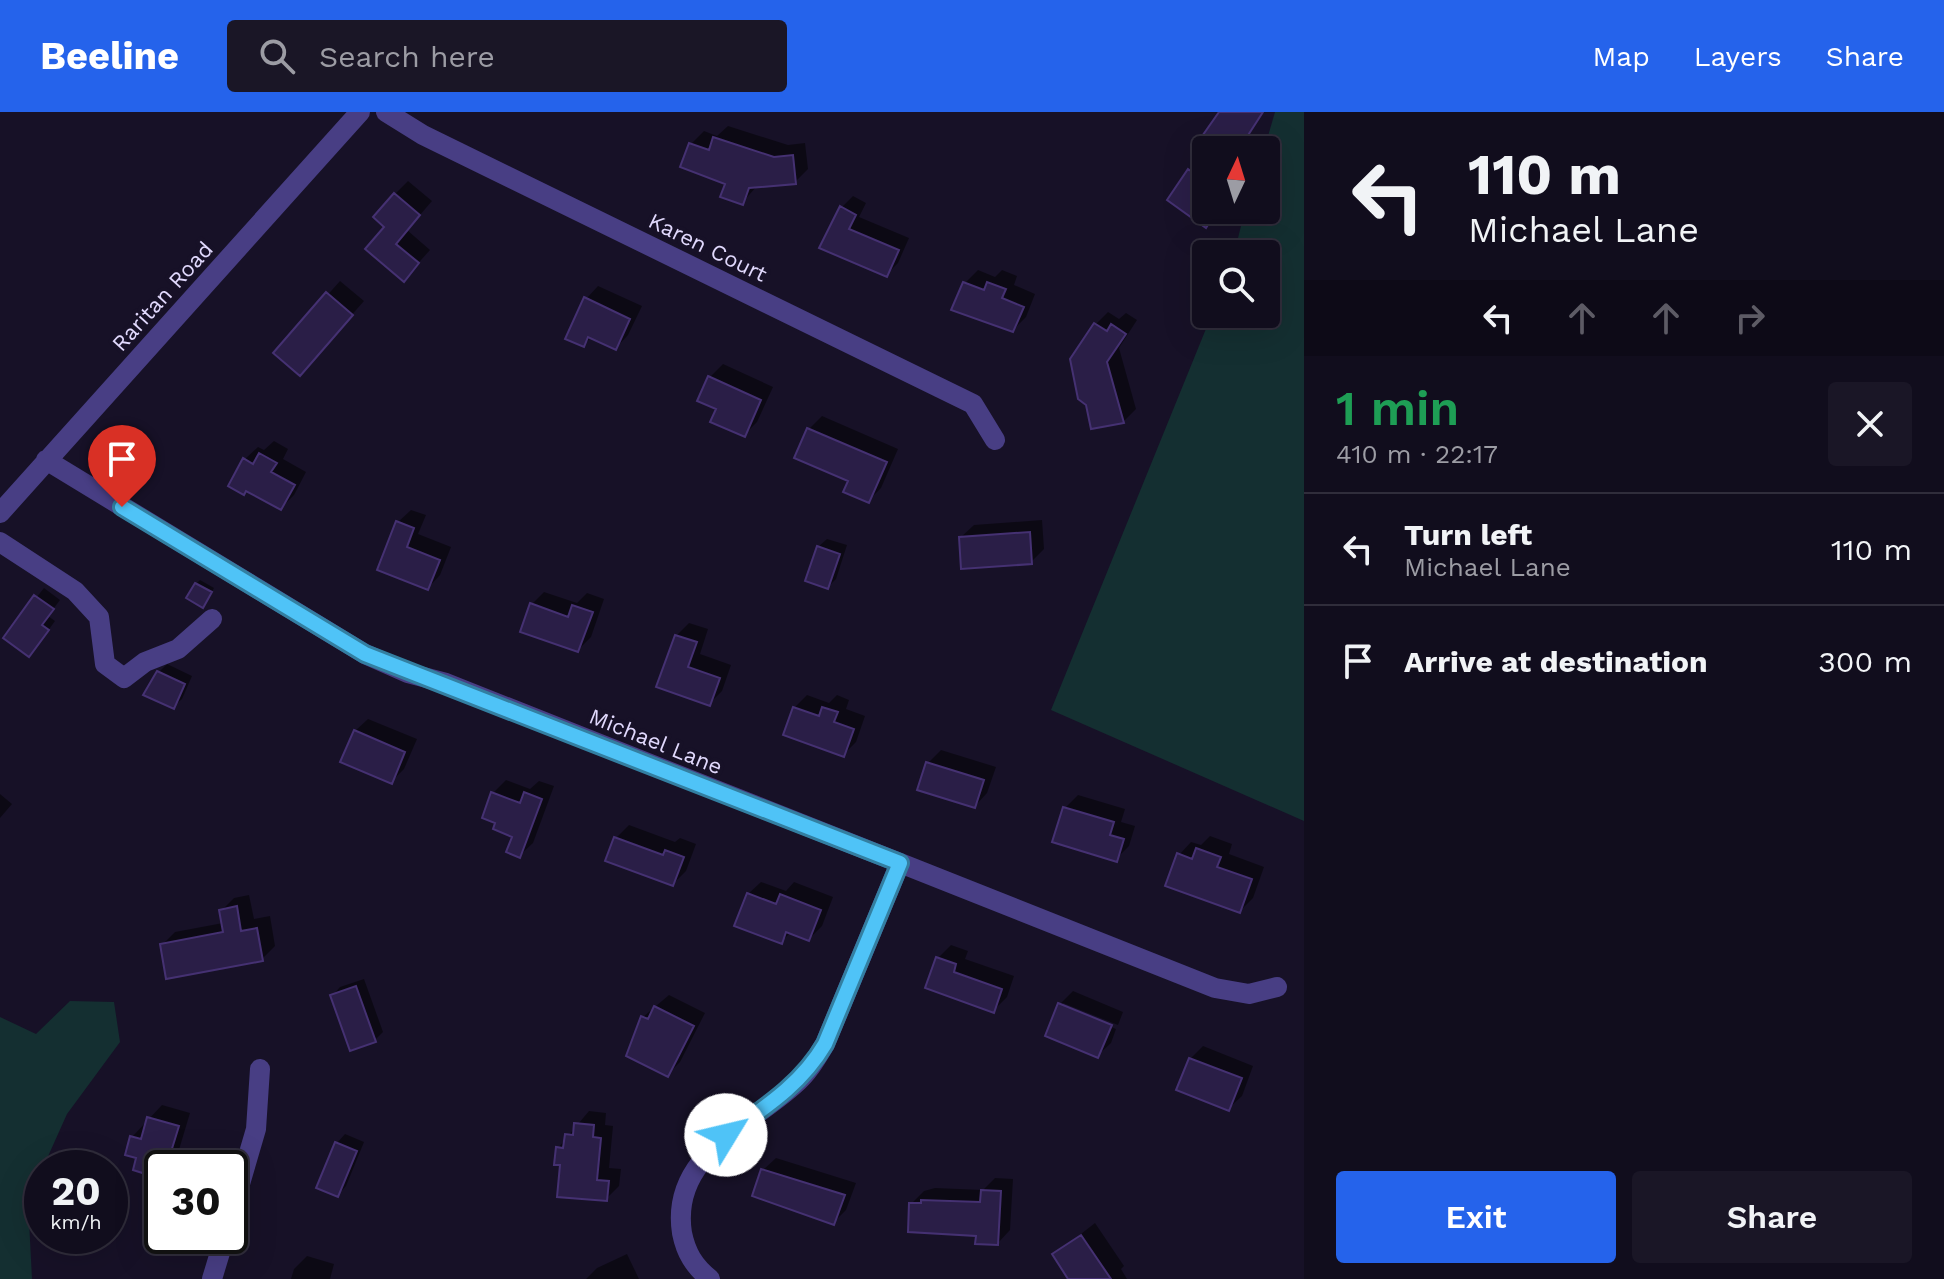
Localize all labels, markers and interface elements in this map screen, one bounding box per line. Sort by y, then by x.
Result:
search box [227,20,787,92]
text: Beeline [40,34,179,78]
icon: search [255,34,299,78]
text: Search here [319,39,495,74]
text: Map [1593,40,1650,73]
text: Layers [1694,40,1782,73]
text: Share [1826,40,1904,73]
north arrow [1192,136,1280,224]
map controls [1192,136,1280,328]
text: 110 m [1468,142,1621,208]
icon: left [1336,144,1440,248]
street label: Karen Court [645,208,771,287]
text: Michael Lane [1468,209,1699,251]
street label: Raritan Road [107,237,218,356]
button: search [1192,240,1280,328]
icon: left [1476,296,1520,340]
icon: ahead [1560,296,1604,340]
icon: ahead [1644,296,1688,340]
icon: right [1728,296,1772,340]
text: 1 min [1336,380,1459,437]
button: close [1828,382,1912,466]
pin [88,425,156,507]
icon: arrive [100,437,144,481]
text: 410 m · 22:17 [1336,439,1498,469]
text: Turn left [1404,517,1532,552]
icon: left [1336,527,1380,571]
text: 110 m [1831,532,1912,567]
text: Michael Lane [1404,552,1571,582]
icon: arrive [1336,639,1380,683]
text: Arrive at destination [1404,644,1708,679]
text: 300 m [1818,644,1912,679]
street label: Michael Lane [586,703,726,779]
position arrow [684,1093,768,1177]
speed limit sign: 30 [144,1150,248,1254]
text: 20 [51,1168,101,1215]
button: Exit [1336,1171,1616,1263]
button: Share [1632,1171,1912,1263]
text: km/h [50,1210,102,1234]

